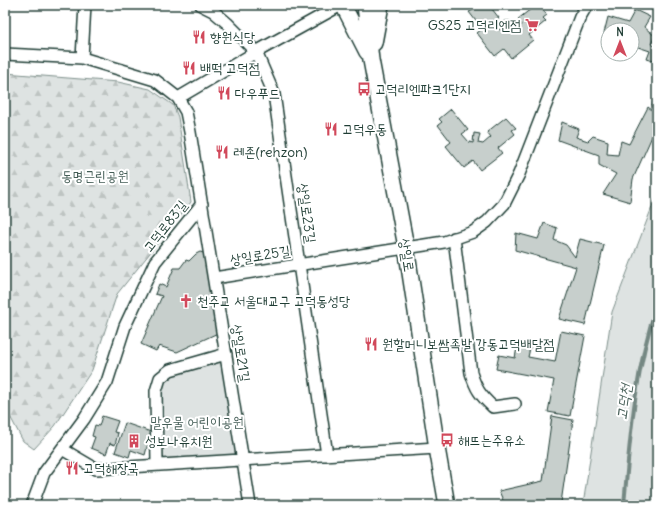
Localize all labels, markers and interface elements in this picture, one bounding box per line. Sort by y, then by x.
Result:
place label: GS25 고덕리엔점 [428,16,521,34]
supermarket icon: GS25 고덕리엔점 [524,17,540,33]
north arrow [600,22,640,62]
text: N [616,25,624,39]
place label: 향원식당 [210,28,256,46]
restaurant icon: 향원식당 [191,29,207,45]
place label: 배떡 고덕점 [200,59,260,77]
restaurant icon: 배떡 고덕점 [181,60,197,76]
place label: 고덕리엔파크1단지 [375,80,471,98]
bus stop icon: 고덕리엔파크1단지 [356,81,372,97]
place label: 다우푸드 [235,84,280,102]
restaurant icon: 다우푸드 [216,85,232,101]
place label: 고덕우동 [342,120,387,138]
restaurant icon: 고덕우동 [323,121,339,137]
place label: 레존(rehzon) [233,143,307,161]
restaurant icon: 레존(rehzon) [214,144,230,160]
park label: 동명근린공원 [61,167,129,185]
street label: 상일로23길 [294,182,320,245]
street label: 고덕로83길 [139,196,191,256]
street label: 상일로 [395,237,419,273]
street label: 상일로25길 [229,241,292,269]
place label: 천주교 서울대교구 고덕동성당 [197,292,351,310]
church icon: 천주교 서울대교구 고덕동성당 [178,293,194,309]
street label: 상일로21길 [228,323,255,384]
place label: 원할머니보쌈족발 강동고덕배달점 [382,335,554,353]
restaurant icon: 원할머니보쌈족발 강동고덕배달점 [363,336,379,352]
water label: 고덕천 [612,381,636,421]
park label: 말우물 어린이공원 [150,413,244,431]
place label: 해뜨는주유소 [458,431,526,449]
place label: 성보나유치원 [145,432,213,450]
bus stop icon: 해뜨는주유소 [439,432,455,448]
building icon: 성보나유치원 [126,433,142,449]
place label: 고덕해장국 [83,459,139,477]
restaurant icon: 고덕해장국 [64,460,80,476]

